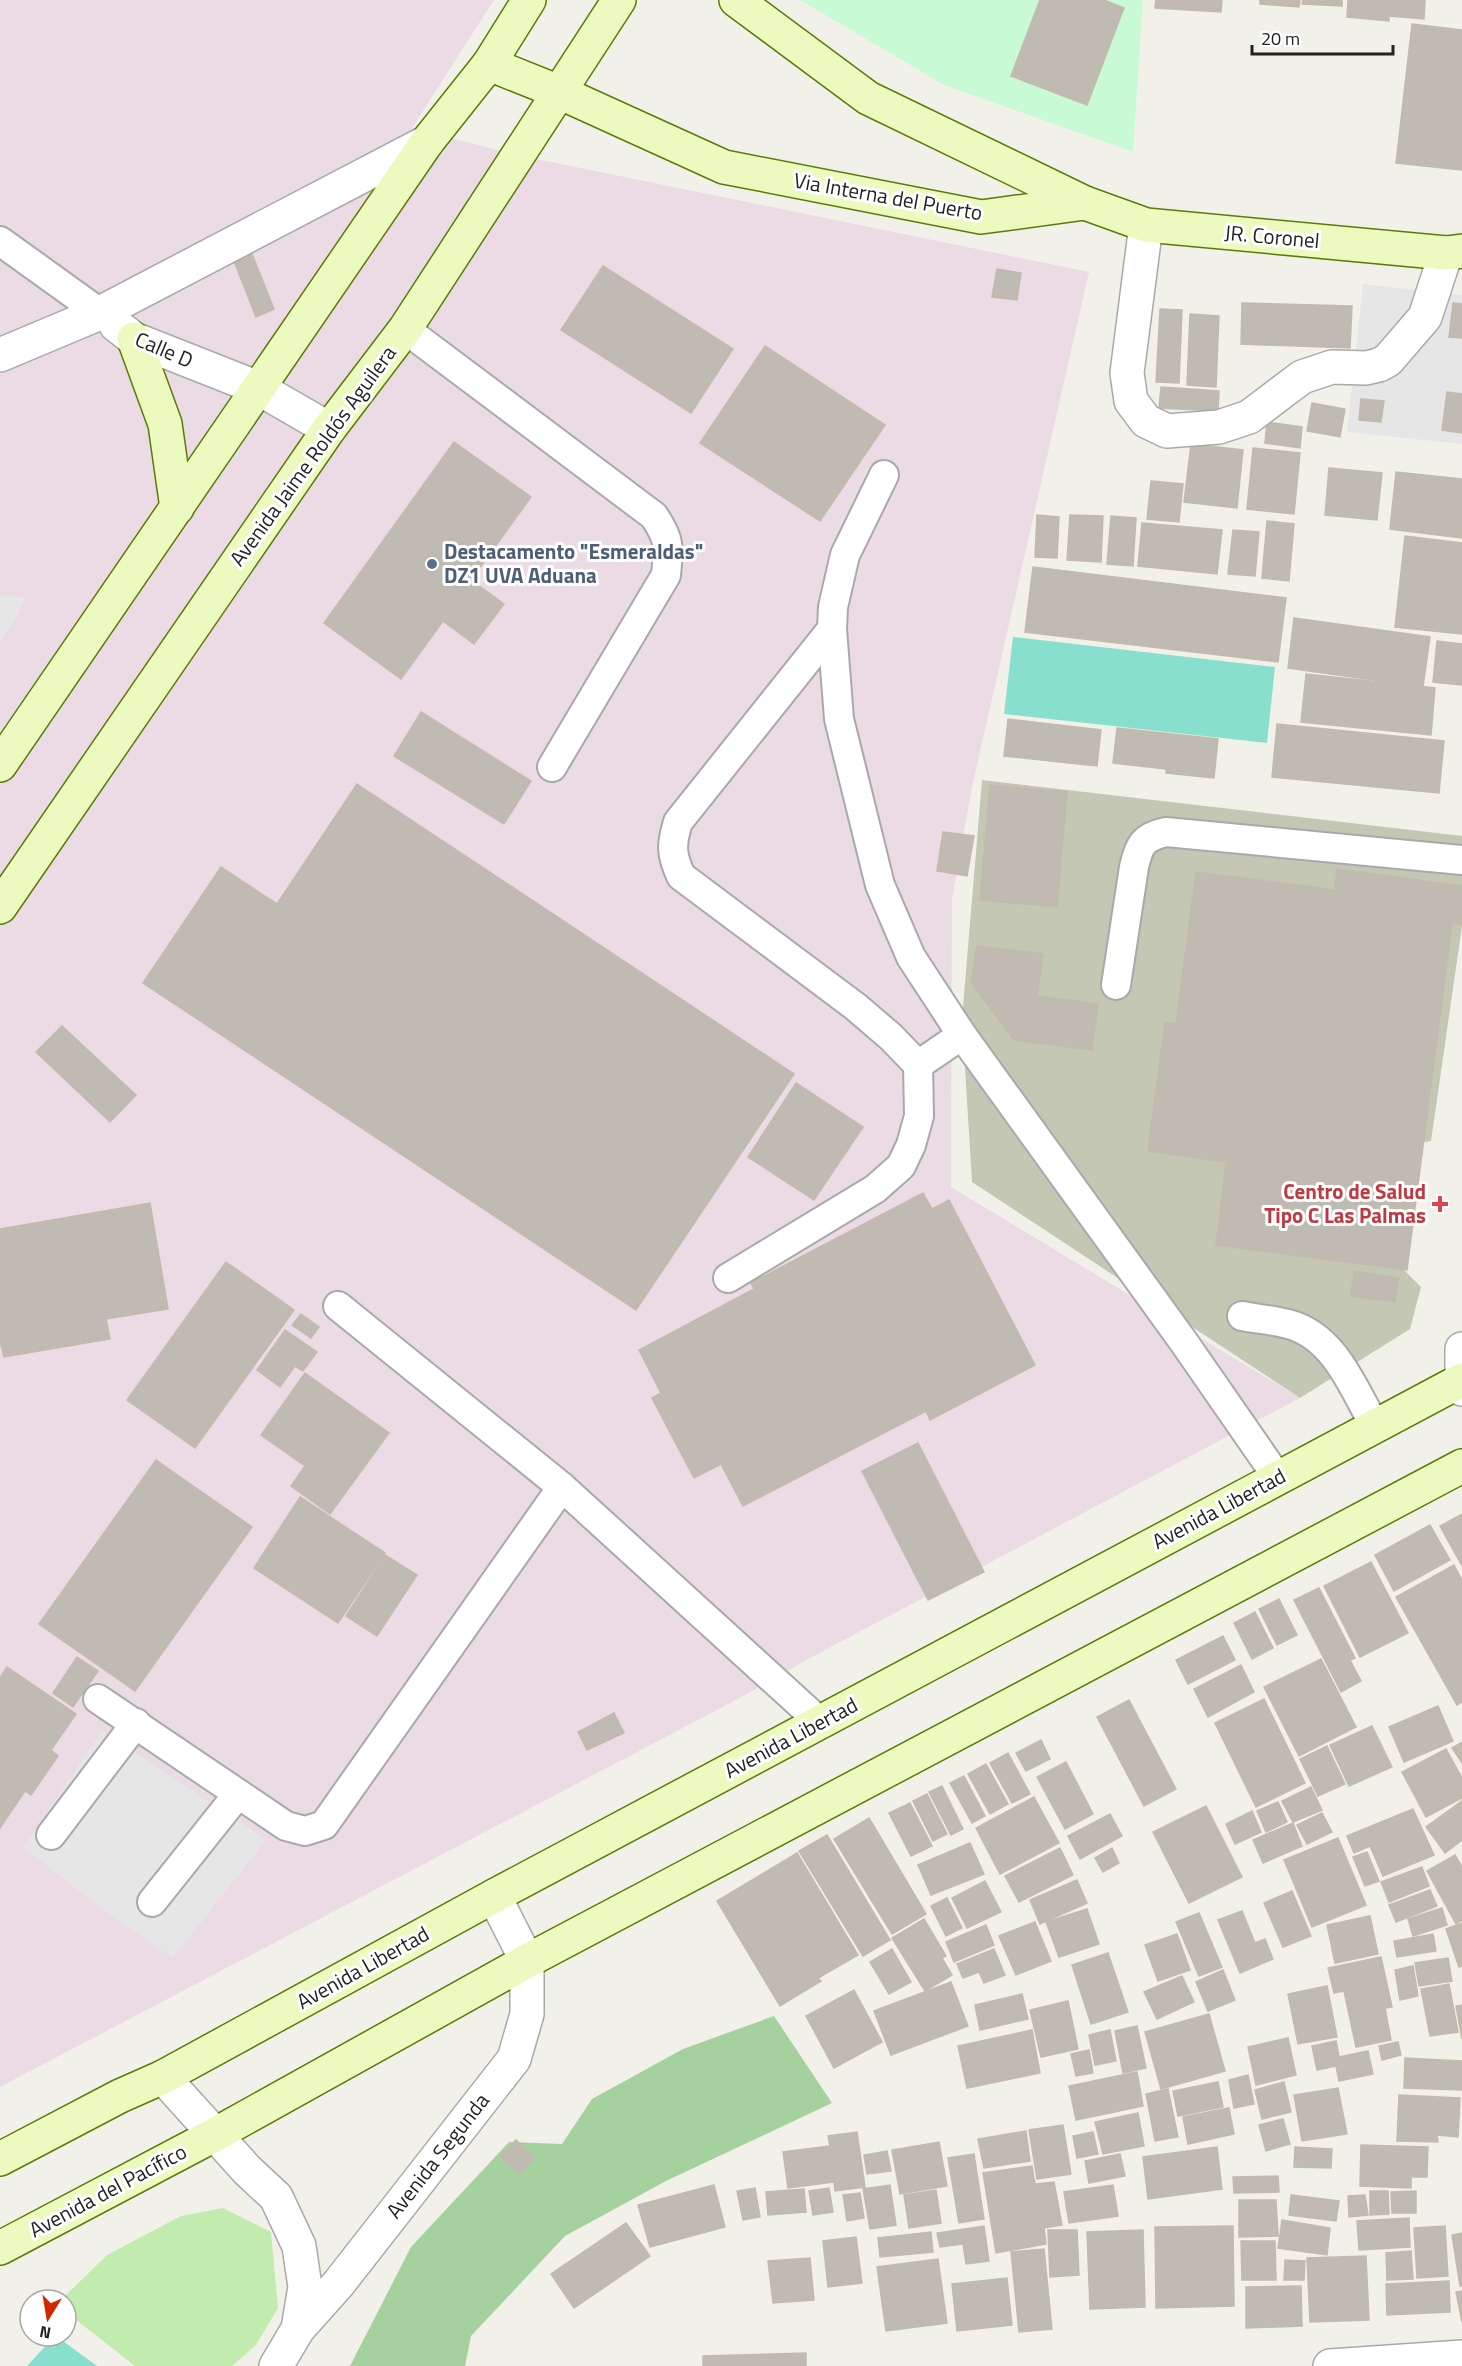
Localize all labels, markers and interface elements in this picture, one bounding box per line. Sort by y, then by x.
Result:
scale bar [1252,18,1393,56]
text: 20 m [1261,25,1300,52]
street label: Via Interna del Puerto [791,164,985,228]
street label: JR. Coronel [1223,216,1321,256]
street label: Calle D [130,323,198,376]
street label: Avenida Jaime Roldós Aguilera [221,338,404,572]
place label: Destacamento "Esmeraldas" DZ1 UVA Aduana [444,535,703,591]
marker: Destacamento "Esmeraldas" DZ1 UVA Aduana [425,557,439,571]
place label: Centro de Salud Tipo C Las Palmas [1264,1175,1426,1231]
marker: Centro de Salud Tipo C Las Palmas [1431,1195,1449,1213]
street label: Avenida Libertad [1146,1459,1291,1557]
street label: Avenida Libertad [718,1688,863,1786]
street label: Avenida Libertad [290,1917,435,2017]
street label: Avenida Segunda [378,2085,497,2225]
street label: Avenida del Pacífico [23,2135,192,2245]
north arrow [18,2288,78,2348]
text: N [37,2320,53,2346]

